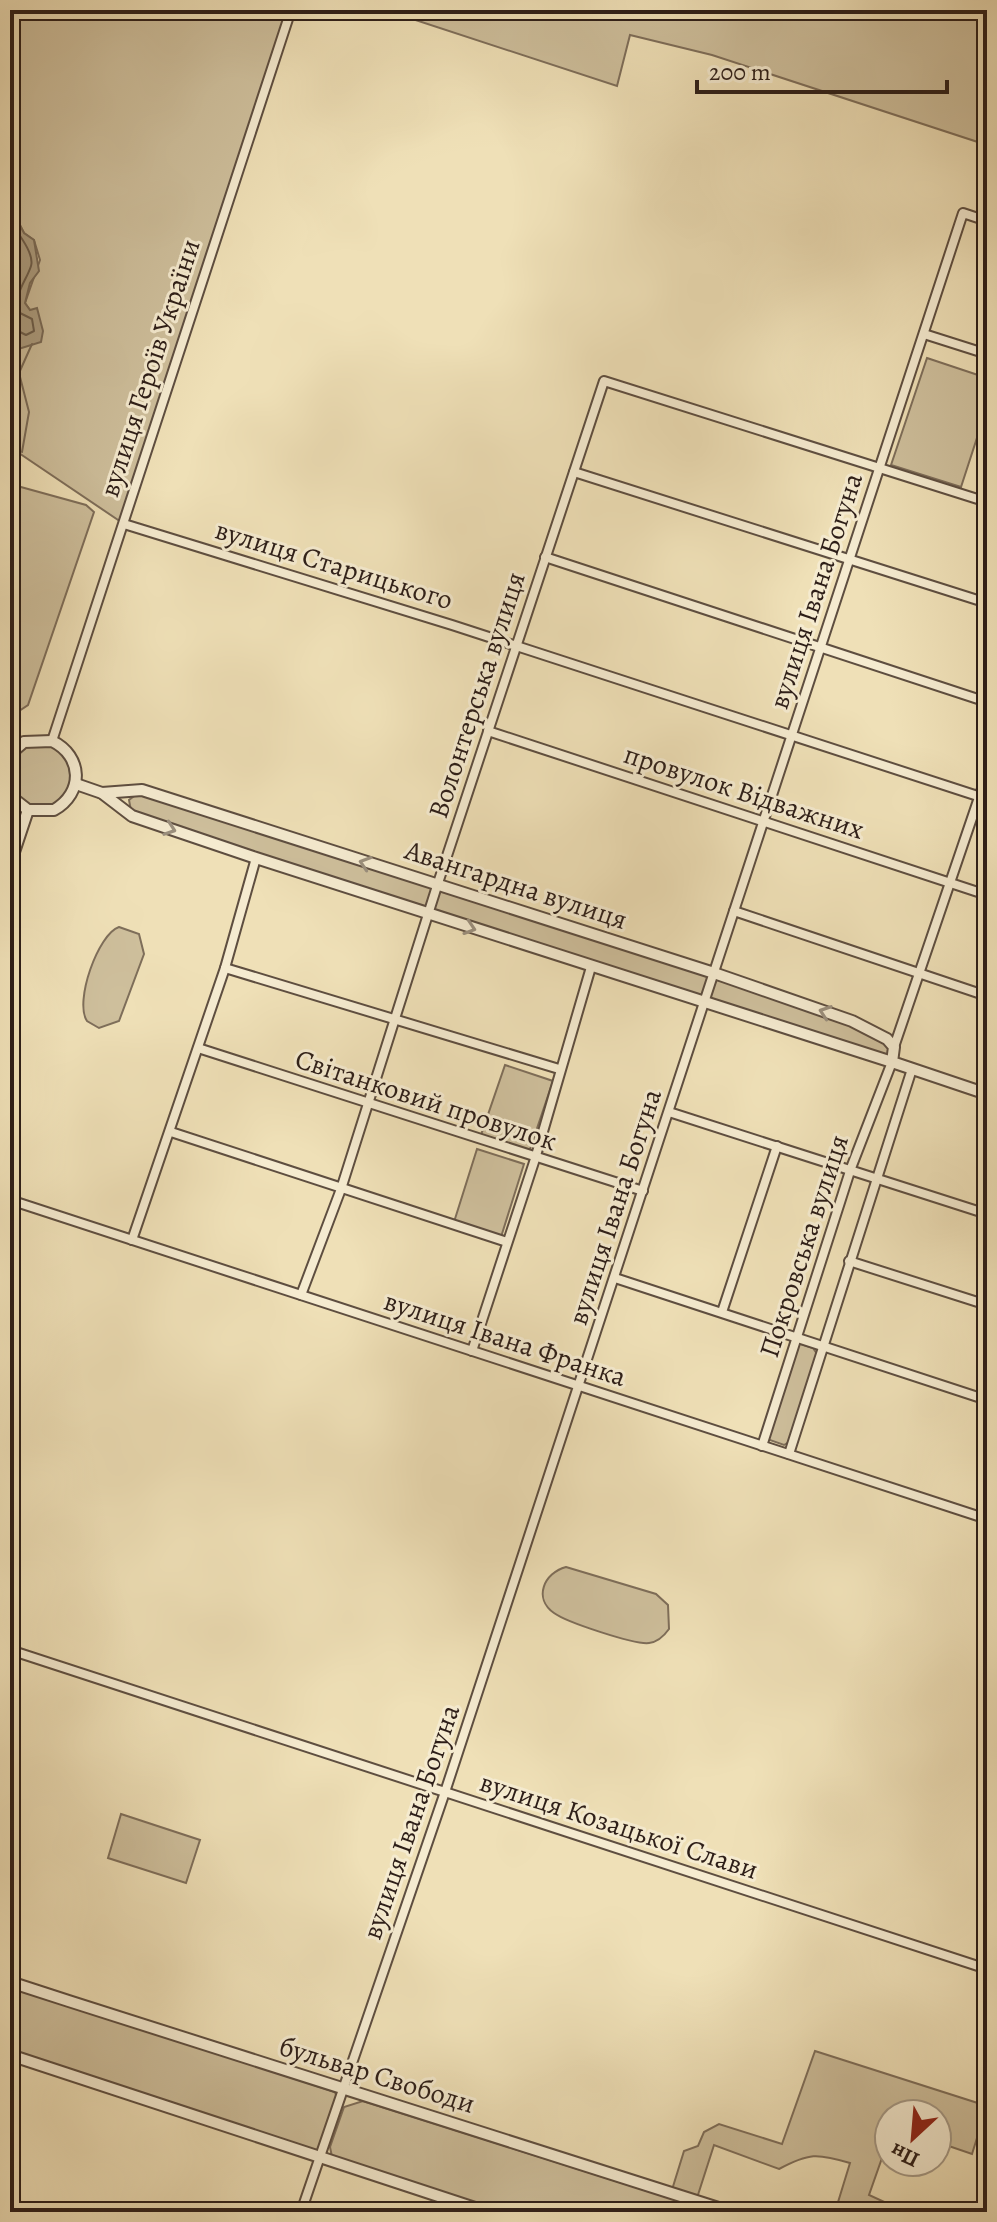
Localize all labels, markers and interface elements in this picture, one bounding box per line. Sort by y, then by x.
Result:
scale bar [697,44,947,94]
text: 200 m [709,56,771,88]
street label: вулиця Героїв України [90,234,210,502]
street label: вулиця Івана Богуна [760,468,872,714]
street label: вулиця Старицького [210,511,458,619]
street label: Волонтерська вулиця [419,567,535,823]
street label: провулок Відважних [619,735,869,849]
one-way arrow [162,819,176,835]
street label: Авангардна вулиця [399,831,632,939]
one-way arrow [359,856,373,872]
one-way arrow [462,918,476,934]
one-way arrow [819,1005,833,1022]
street label: Світанковий провулок [290,1040,562,1160]
street label: вулиця Івана Богуна [559,1084,671,1330]
street label: Покровська вулиця [750,1130,858,1362]
street label: вулиця Івана Франка [379,1282,631,1396]
street label: вулиця Івана Богуна [353,1699,469,1945]
street label: вулиця Козацької Слави [475,1763,763,1889]
street label: бульвар Свободи [274,2027,480,2123]
north arrow [873,2098,953,2178]
text: Пн [885,2135,924,2175]

